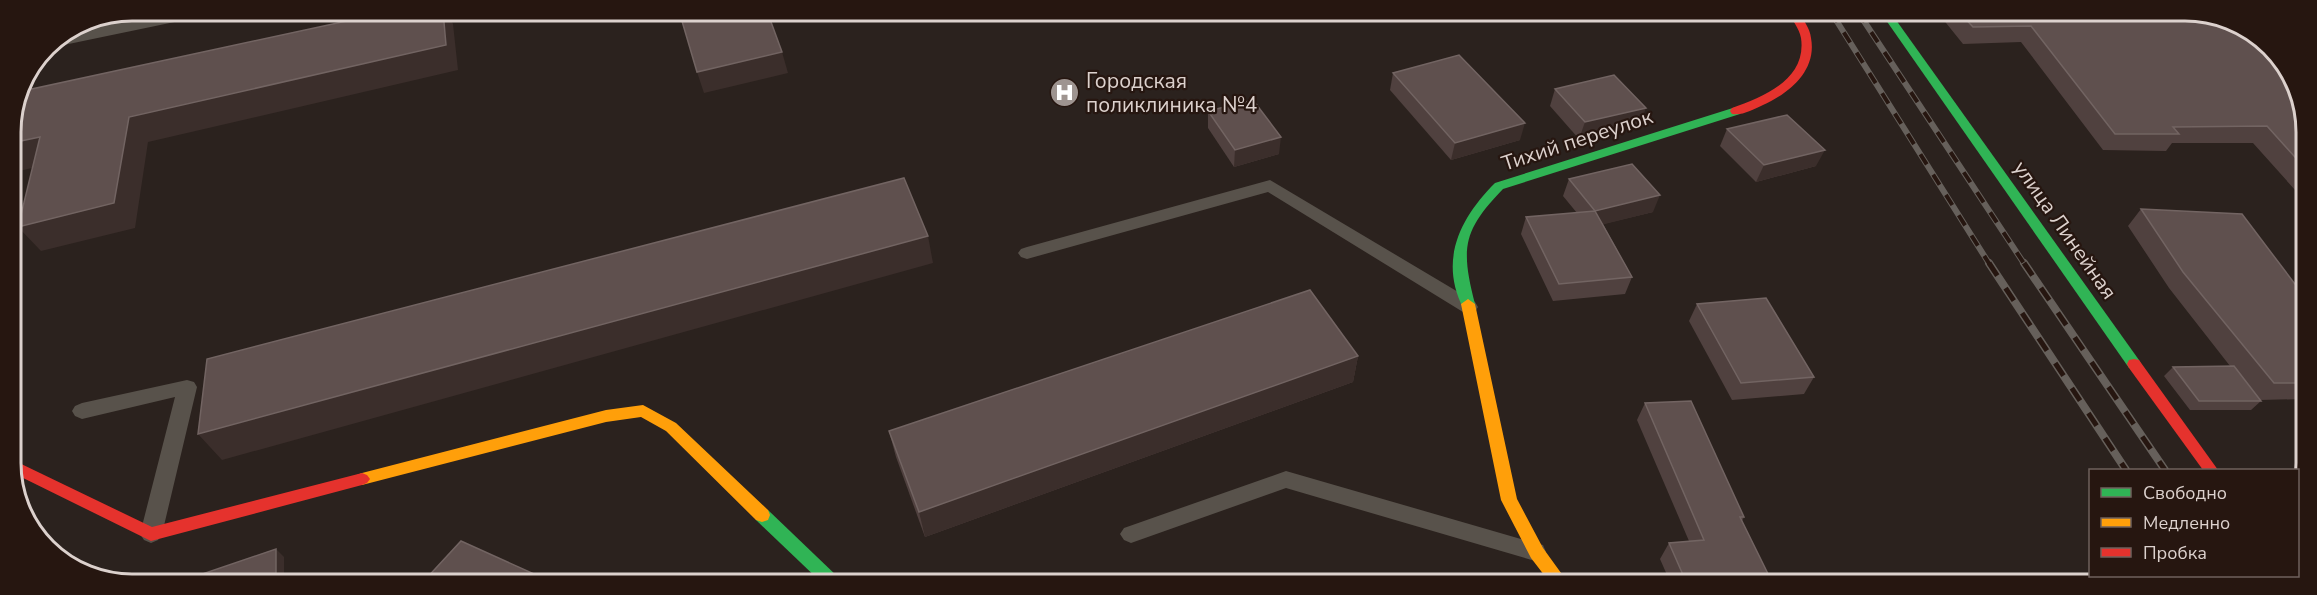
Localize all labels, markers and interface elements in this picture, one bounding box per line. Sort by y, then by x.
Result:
place label: Городская поликлиника №4 [1086,67,1257,119]
hospital icon: Городская поликлиника №4 [1049,77,1081,109]
street label: Тихий переулок [1498,102,1657,178]
street label: улица Линейная [2007,155,2123,305]
legend [2089,469,2299,577]
text: Свободно [2143,481,2227,505]
text: Медленно [2143,511,2230,535]
text: Пробка [2143,541,2207,565]

